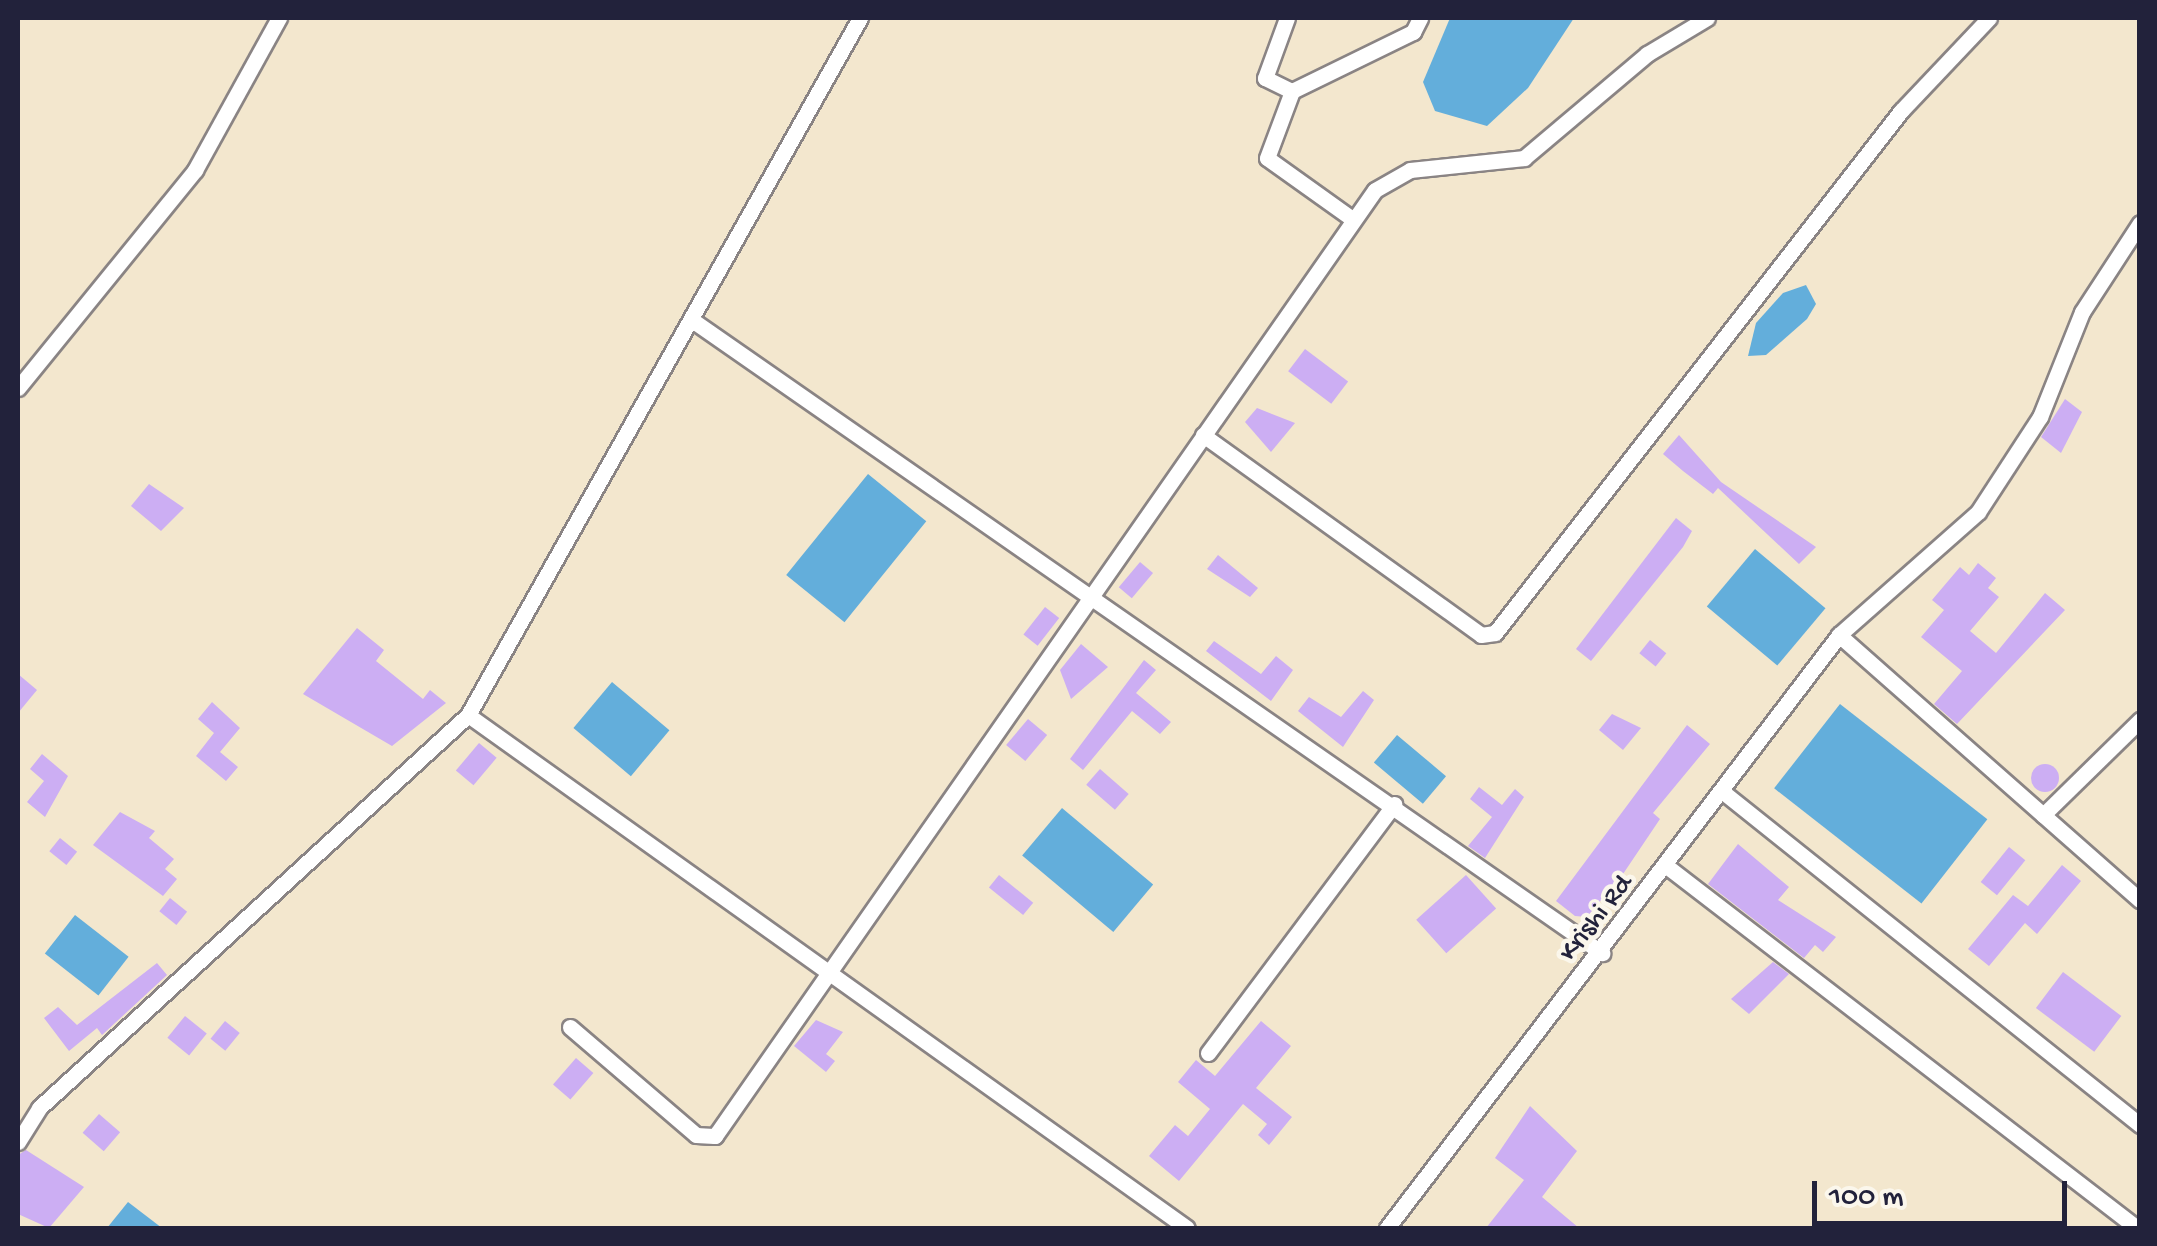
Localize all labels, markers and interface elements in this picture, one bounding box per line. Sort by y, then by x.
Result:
street label: Krishi Rd [1553,869,1641,969]
scale bar [1817,1161,2072,1223]
text: 100 m [1829,1181,1904,1216]

